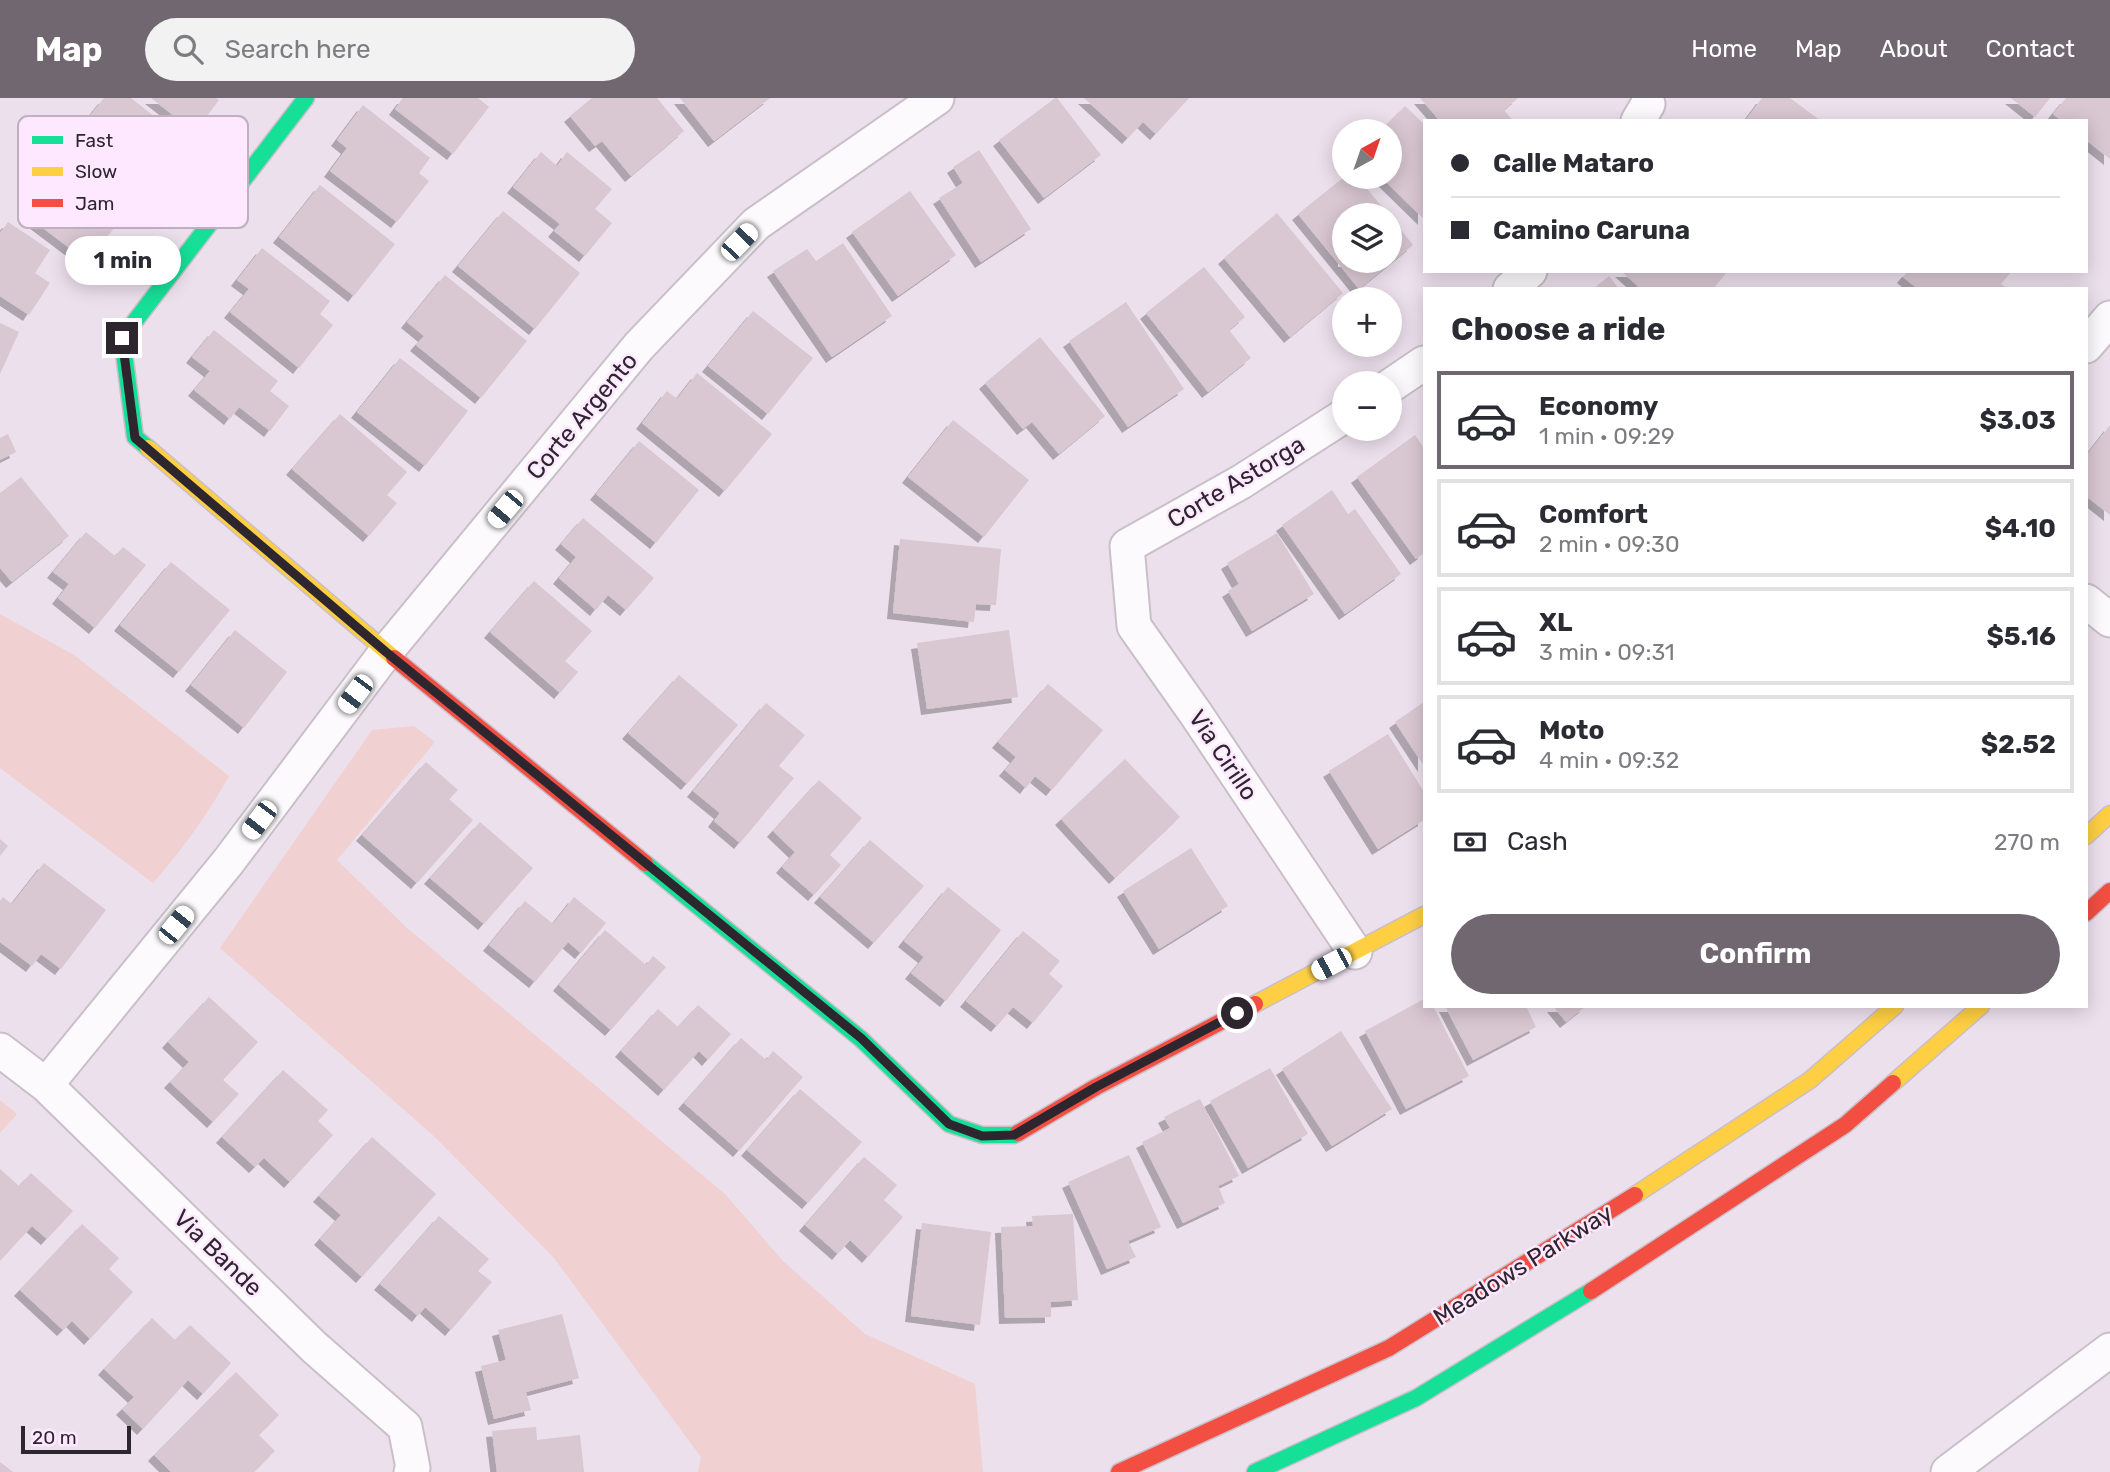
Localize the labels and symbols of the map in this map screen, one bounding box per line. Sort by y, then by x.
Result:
legend [18,116,248,228]
north arrow [1332,119,1402,189]
text: Fast [75,129,114,152]
text: Slow [75,160,117,183]
text: Jam [75,192,114,215]
car [717,220,762,264]
callout: 1 min [64,236,180,286]
route end [106,322,138,354]
street label: Corte Argento [521,347,643,485]
street label: Corte Astorga [1162,430,1310,534]
car [484,486,527,532]
car [334,671,377,717]
street label: Via Cirillo [1183,705,1263,805]
car [238,797,281,843]
car [155,902,198,948]
car [1308,945,1355,983]
route start [1221,997,1253,1029]
street label: Meadows Parkway [1428,1199,1618,1331]
street label: Via Bande [168,1204,268,1302]
scale bar [21,1423,131,1455]

